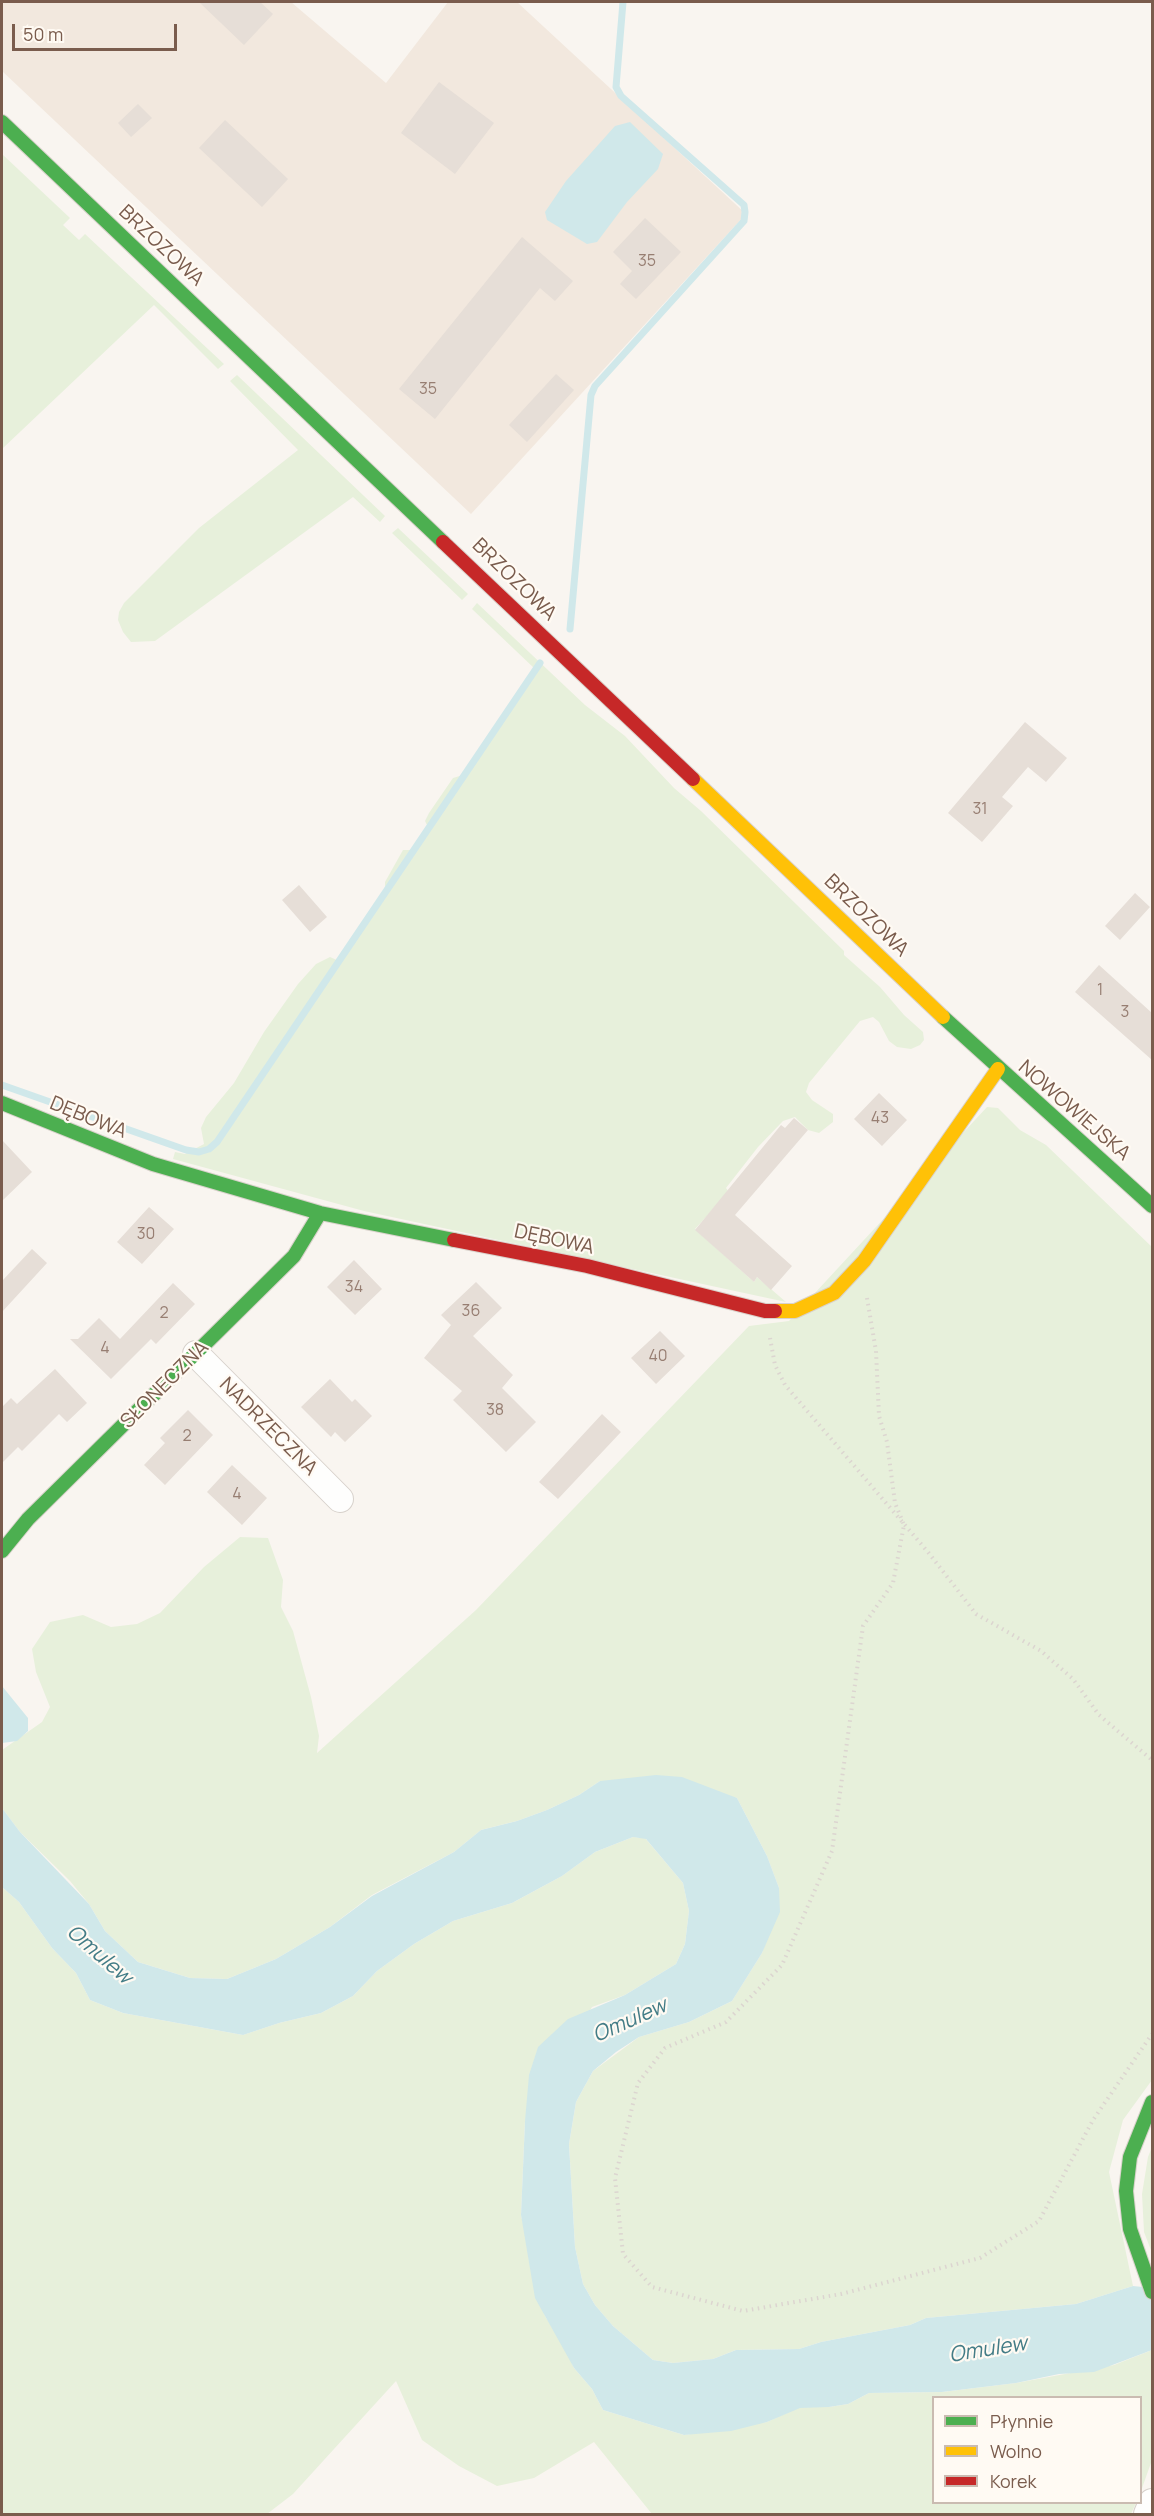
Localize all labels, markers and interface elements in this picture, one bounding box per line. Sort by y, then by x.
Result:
scale bar [15,12,180,50]
text: 50 m [23,22,63,46]
street label: BRZOZOWA [113,200,209,292]
house number: 35 [638,252,656,272]
house number: 35 [419,380,437,400]
street label: BRZOZOWA [467,534,561,626]
house number: 31 [972,800,988,820]
street label: BRZOZOWA [819,870,913,962]
house number: 1 [1097,981,1103,1001]
house number: 3 [1121,1003,1129,1023]
street label: NOWOWIEJSKA [1013,1056,1135,1166]
street label: DĘBOWA [46,1092,130,1144]
house number: 43 [871,1109,889,1129]
street label: DĘBOWA [512,1220,596,1260]
house number: 30 [137,1225,155,1245]
house number: 34 [345,1278,363,1298]
house number: 36 [462,1302,480,1322]
house number: 2 [159,1304,169,1324]
street label: SŁONECZNA [116,1336,214,1434]
house number: 4 [100,1339,110,1359]
house number: 40 [648,1347,668,1367]
street label: NADRZECZNA [214,1373,322,1481]
house number: 38 [486,1401,504,1421]
house number: 2 [182,1427,192,1447]
house number: 4 [232,1485,242,1505]
water label: Omulew [61,1920,137,1990]
water label: Omulew [589,1994,671,2048]
water label: Omulew [947,2331,1029,2369]
legend [932,2396,1142,2504]
text: Płynnie [990,2409,1053,2433]
text: Wolno [990,2439,1042,2463]
text: Korek [990,2469,1036,2493]

